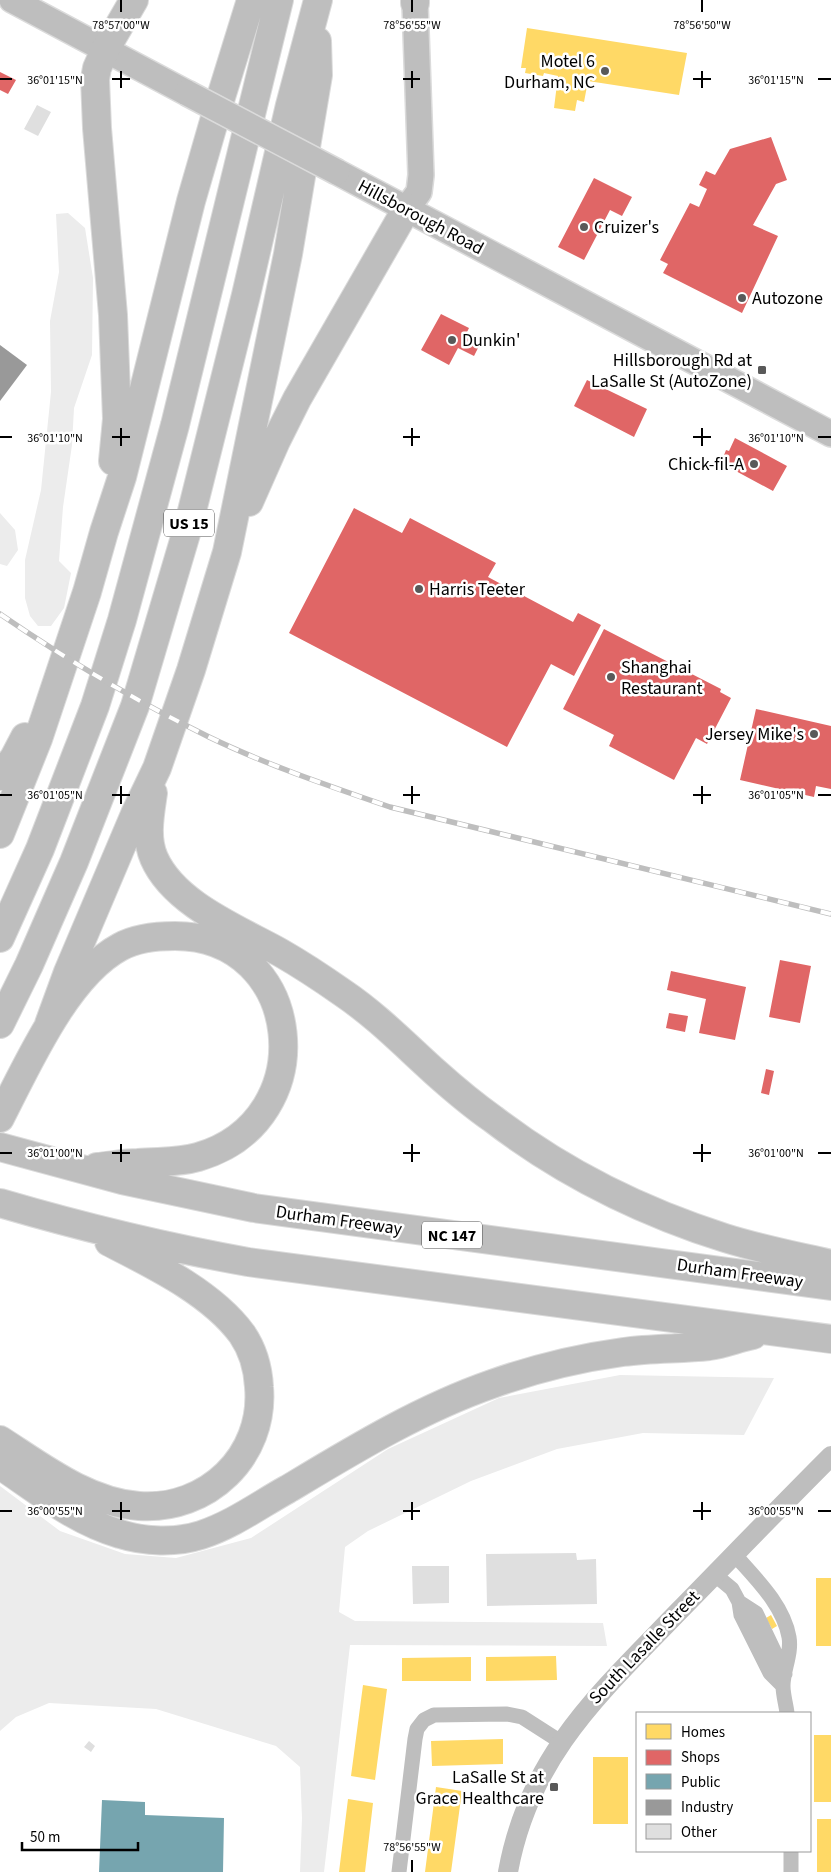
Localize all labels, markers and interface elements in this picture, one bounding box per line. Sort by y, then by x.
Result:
text: 78°57'00"W [92,17,150,34]
text: 78°56'55"W [383,17,441,34]
text: 78°56'50"W [673,17,731,34]
place label: Motel 6 Durham, NC [504,49,595,95]
marker: Motel 6 Durham, NC [599,65,611,77]
text: 36°01'15"N [27,72,83,89]
text: 36°01'15"N [748,72,804,89]
street label: Hillsborough Road [353,174,488,261]
place label: Cruizer's [594,215,659,240]
marker: Cruizer's [578,221,590,233]
place label: Autozone [752,286,823,311]
marker: Autozone [736,292,748,304]
place label: Dunkin' [462,328,520,353]
marker: Dunkin' [446,334,458,346]
place label: Hillsborough Rd at LaSalle St (AutoZone) [591,348,752,394]
marker: Hillsborough Rd at LaSalle St (AutoZone) [756,364,768,376]
text: 36°01'10"N [27,430,83,447]
text: 36°01'10"N [748,430,804,447]
place label: Chick-fil-A [668,452,744,477]
marker: Chick-fil-A [748,458,760,470]
road number: US 15 [164,509,214,536]
place label: Harris Teeter [429,577,526,602]
marker: Harris Teeter [413,583,425,595]
place label: Shanghai Restaurant [621,655,703,701]
marker: Shanghai Restaurant [605,671,617,683]
place label: Jersey Mike's [705,722,804,747]
marker: Jersey Mike's [808,728,820,740]
text: 36°01'05"N [27,787,83,804]
text: 36°01'05"N [748,787,804,804]
text: 36°01'00"N [27,1145,83,1162]
text: 36°01'00"N [748,1145,804,1162]
street label: Durham Freeway [274,1199,404,1242]
road number: NC 147 [422,1222,482,1248]
street label: Durham Freeway [675,1252,805,1295]
text: 36°00'55"N [27,1503,83,1520]
text: 36°00'55"N [748,1503,804,1520]
street label: South Lasalle Street [583,1585,705,1710]
legend [636,1712,811,1852]
text: Homes [681,1722,725,1743]
text: Shops [681,1747,720,1768]
place label: LaSalle St at Grace Healthcare [416,1765,544,1811]
text: Public [681,1772,720,1793]
marker: LaSalle St at Grace Healthcare [548,1781,560,1793]
text: Industry [681,1797,733,1818]
scale bar [22,1820,139,1852]
text: Other [681,1822,718,1843]
text: 50 m [30,1827,60,1848]
text: 78°56'55"W [383,1839,441,1856]

